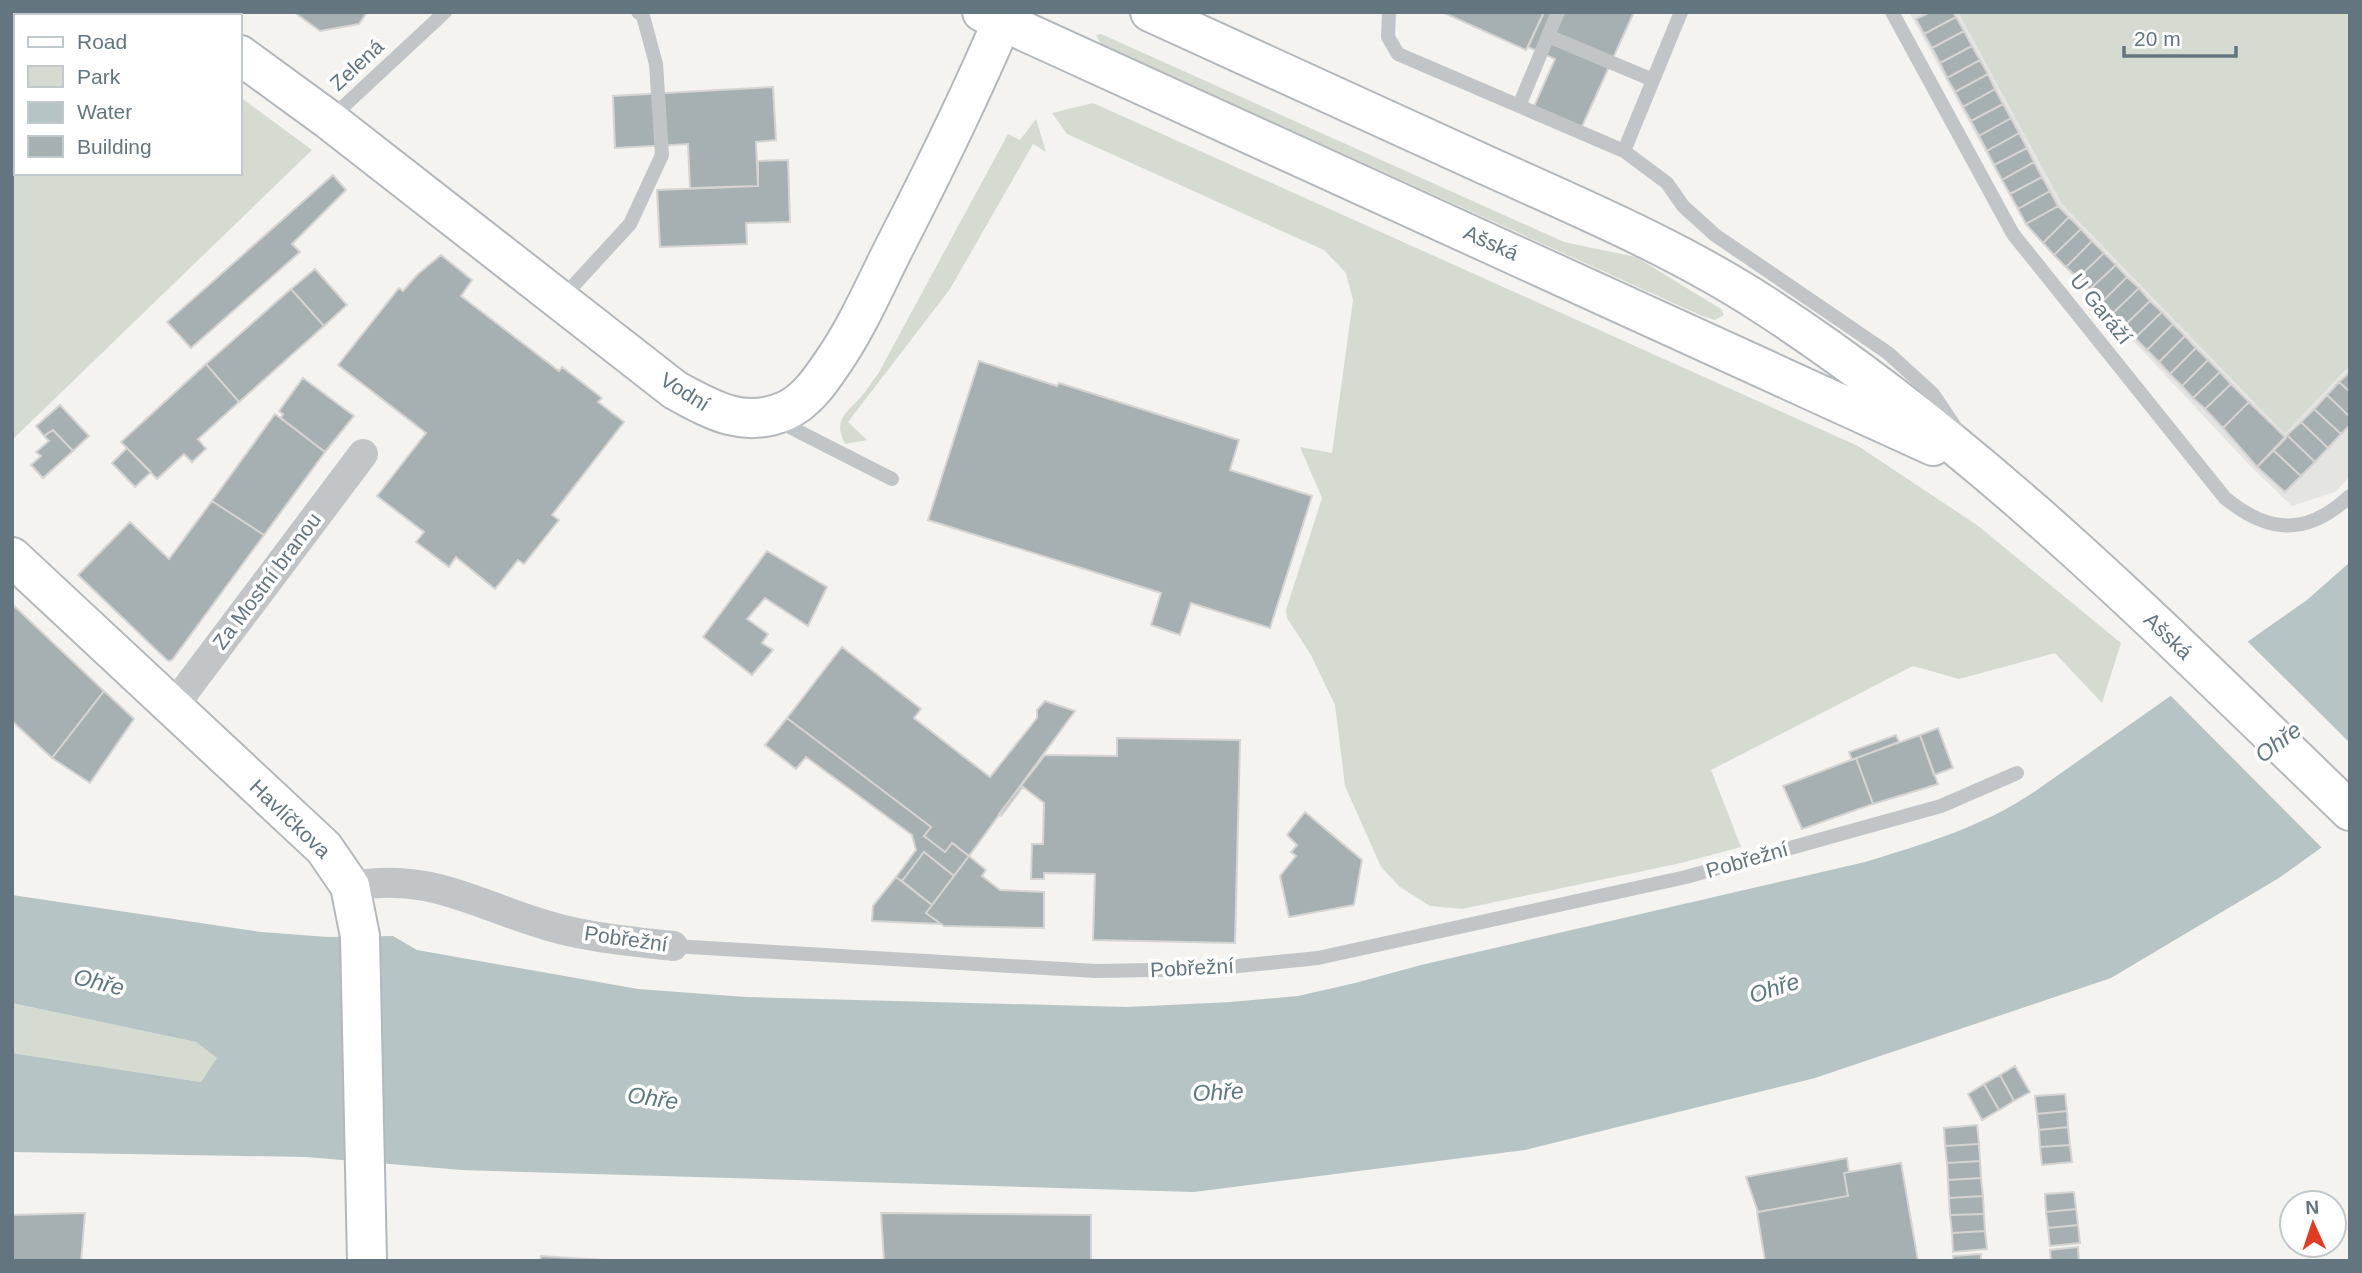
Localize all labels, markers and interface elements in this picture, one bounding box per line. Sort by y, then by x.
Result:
legend [14,14,242,175]
scale bar [2124,14,2236,58]
text: 20 m [2134,27,2181,50]
text: Road [77,30,127,53]
street label: Zelená [325,34,388,95]
text: Park [77,65,121,88]
text: Water [77,100,132,123]
text: Building [77,135,152,158]
street label: Ašská [1460,220,1522,265]
street label: U Garáží [2066,269,2137,349]
street label: Vodní [656,368,714,416]
street label: Za Mostní branou [208,508,325,653]
street label: Ašská [2140,608,2197,664]
water label: Ohře [2250,716,2306,768]
street label: Havlíčkova [245,775,336,863]
street label: Pobřežní [1703,837,1791,882]
street label: Pobřežní [583,921,669,956]
street label: Pobřežní [1149,954,1235,981]
water label: Ohře [71,963,127,1001]
water label: Ohře [1746,968,1802,1008]
water label: Ohře [1192,1078,1244,1106]
water label: Ohře [626,1082,680,1114]
north arrow [2278,1189,2348,1259]
text: N [2305,1197,2320,1218]

